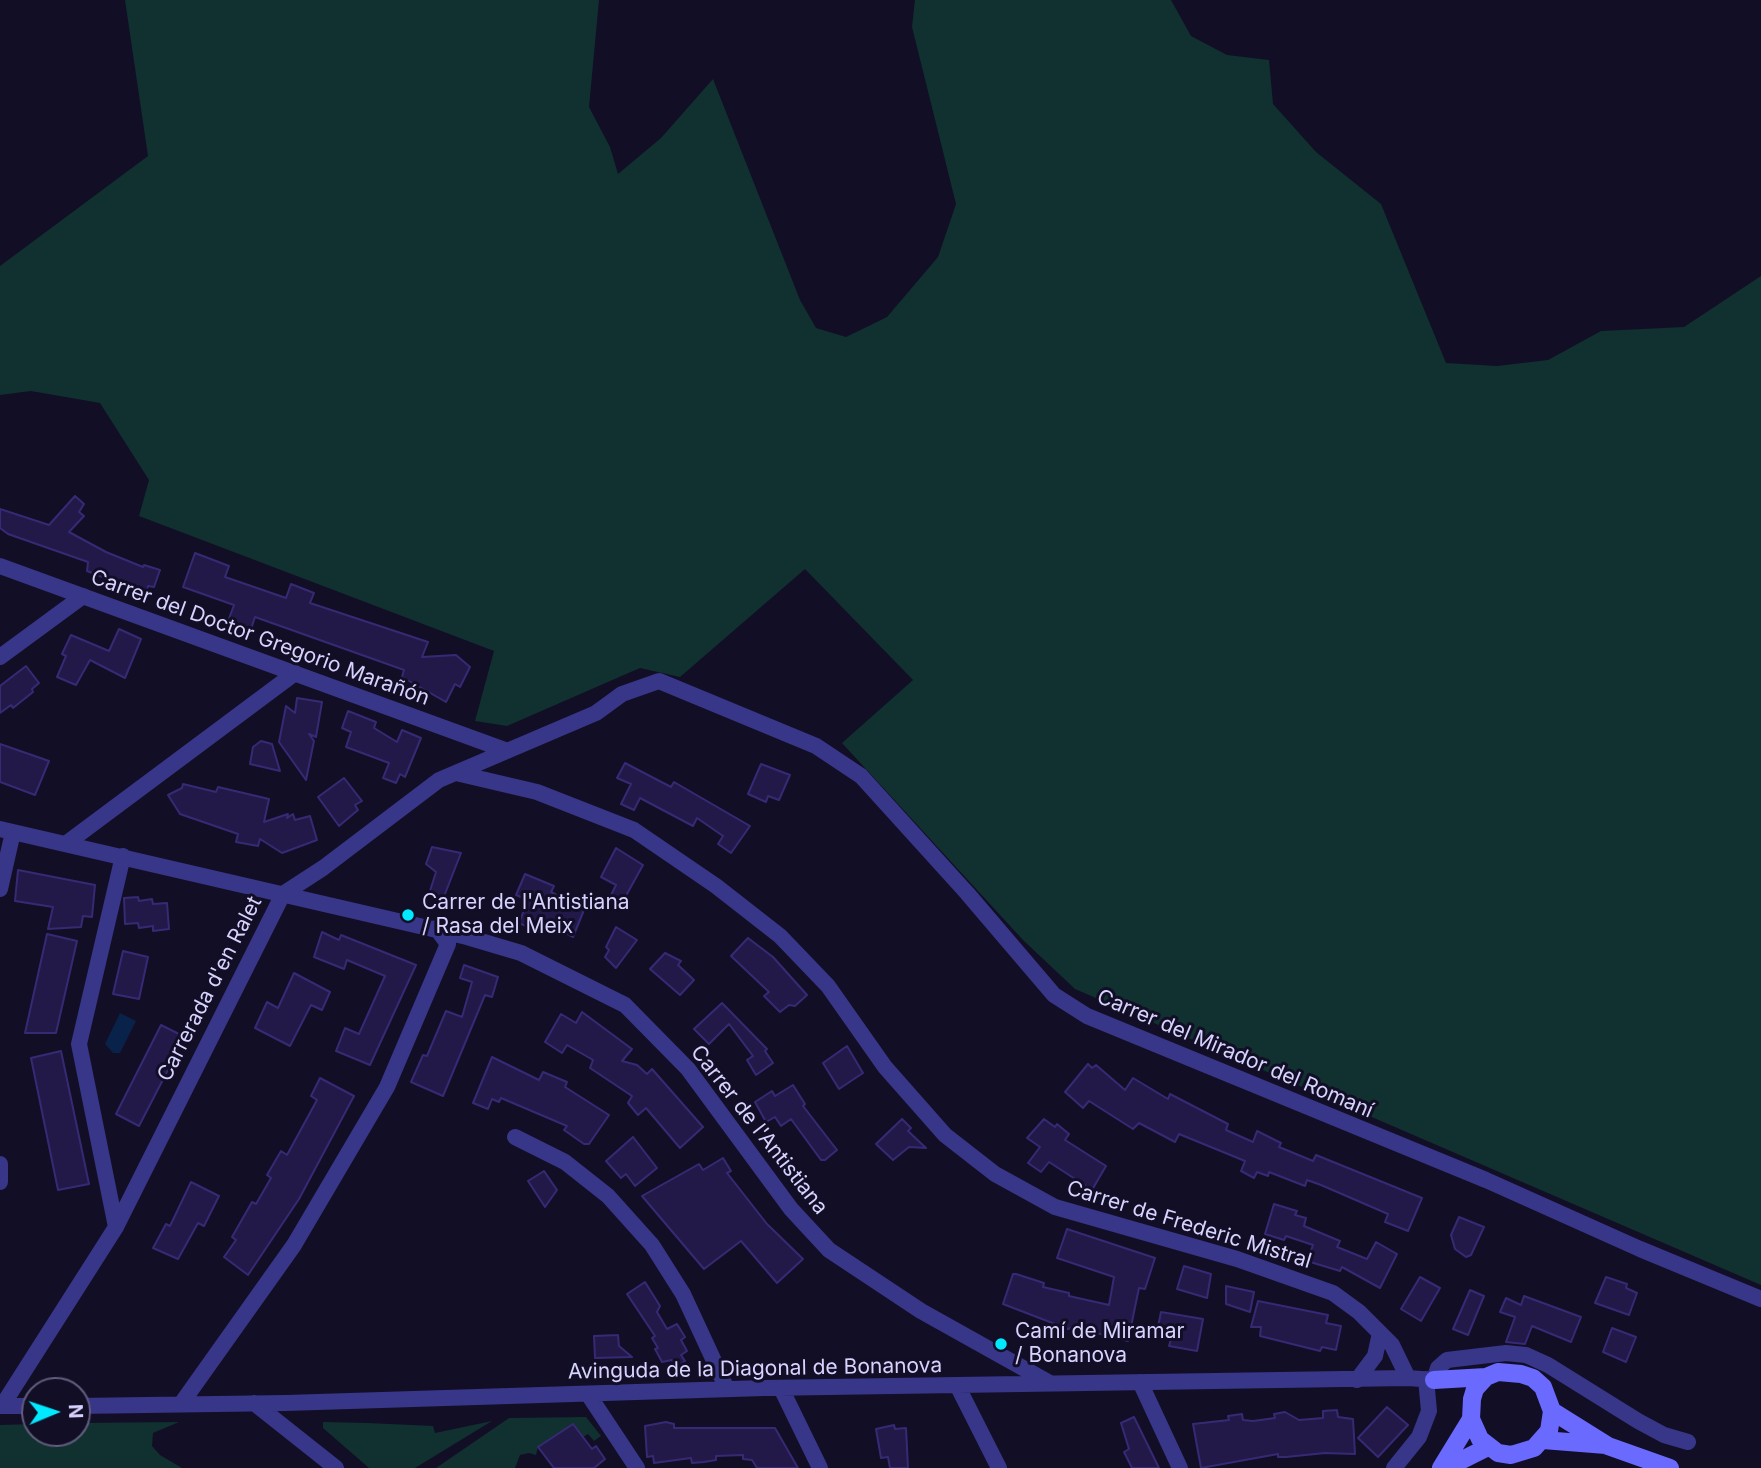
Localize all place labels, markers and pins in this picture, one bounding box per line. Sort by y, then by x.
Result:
place label: Carrer de l'Antistiana / Rasa del Meix [422,890,630,940]
marker: Carrer de l'Antistiana / Rasa del Meix [400,907,416,923]
place label: Camí de Miramar / Bonanova [1015,1319,1184,1369]
marker: Camí de Miramar / Bonanova [993,1336,1009,1352]

